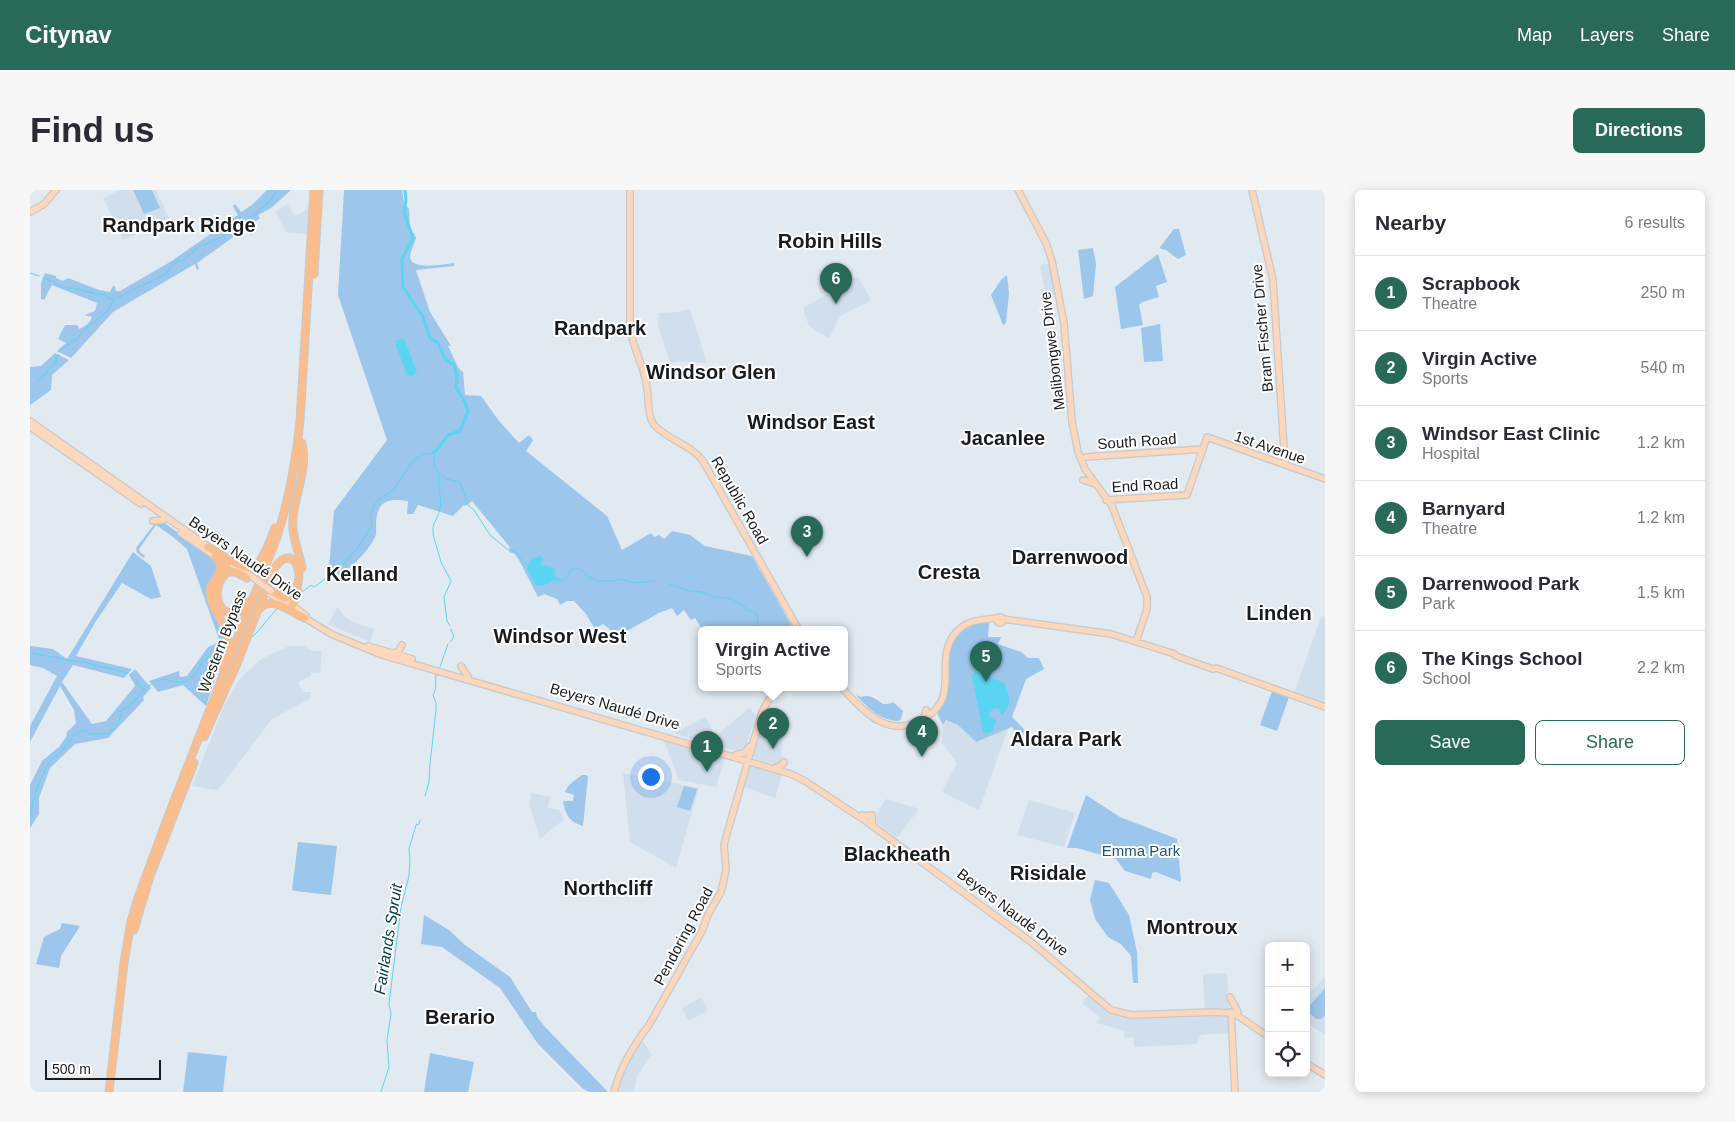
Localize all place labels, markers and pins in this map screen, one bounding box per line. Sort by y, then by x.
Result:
pin: 6 [820,263,852,304]
pin: 3 [791,516,823,557]
pin: 5 [970,641,1002,682]
pin: 2 [757,708,789,749]
pin: 4 [906,716,938,757]
pin: 1 [691,731,723,772]

